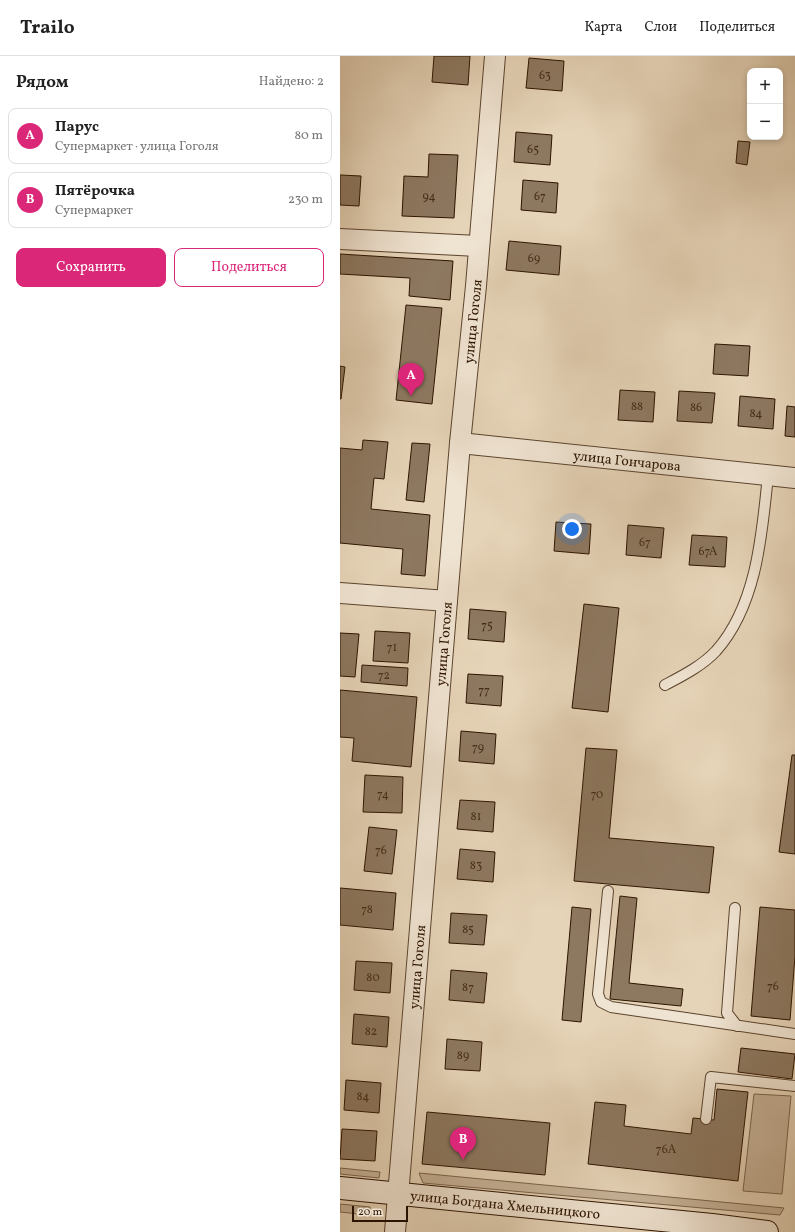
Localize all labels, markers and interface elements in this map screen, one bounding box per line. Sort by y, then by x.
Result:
text: Trailo [20,15,75,41]
text: Карта [584,18,622,37]
text: Слои [644,18,677,37]
text: Поделиться [699,18,775,37]
house number: 63 [539,68,551,84]
map controls [747,68,783,140]
button: + [747,68,783,104]
text: Рядом [16,71,69,94]
text: Найдено: 2 [259,73,324,91]
button: − [747,104,783,140]
text: Парус [55,117,99,138]
text: A [25,127,35,145]
text: 80 m [294,127,323,145]
text: Супермаркет · улица Гоголя [55,138,219,156]
house number: 65 [527,142,539,158]
text: Пятёрочка [55,181,135,202]
house number: 94 [422,189,436,205]
house number: 67 [534,189,546,205]
text: B [26,191,34,209]
text: 230 m [288,191,323,209]
text: Супермаркет [55,202,133,220]
button: Сохранить [16,248,166,287]
button: Поделиться [174,248,324,287]
house number: 69 [528,251,540,267]
street label: улица Гоголя [460,279,488,364]
pin: A [398,363,424,396]
house number: 88 [631,399,643,415]
house number: 86 [690,400,702,416]
house number: 84 [750,406,762,422]
street label: улица Гончарова [572,447,682,477]
your location [562,519,582,539]
house number: 67 [639,535,651,551]
house number: 67А [698,544,718,560]
street label: улица Гоголя [432,601,458,687]
house number: 75 [481,618,493,634]
house number: 71 [387,640,397,656]
house number: 72 [378,668,390,684]
house number: 77 [478,683,490,699]
house number: 79 [472,740,484,756]
house number: 74 [377,787,389,803]
house number: 70 [591,787,603,803]
house number: 81 [471,809,481,825]
house number: 76 [375,843,387,859]
house number: 83 [470,858,482,874]
house number: 78 [361,902,373,918]
house number: 85 [462,922,474,938]
street label: улица Гоголя [405,924,431,1010]
house number: 80 [366,970,380,986]
house number: 76 [767,979,779,995]
house number: 87 [462,980,474,996]
house number: 82 [365,1024,377,1040]
house number: 89 [457,1048,469,1064]
house number: 84 [357,1089,369,1105]
pin: B [450,1127,476,1160]
house number: 76А [656,1142,677,1158]
street label: улица Богдана Хмельницкого [409,1187,601,1225]
scale bar [352,1204,408,1223]
text: 20 m [358,1205,382,1220]

